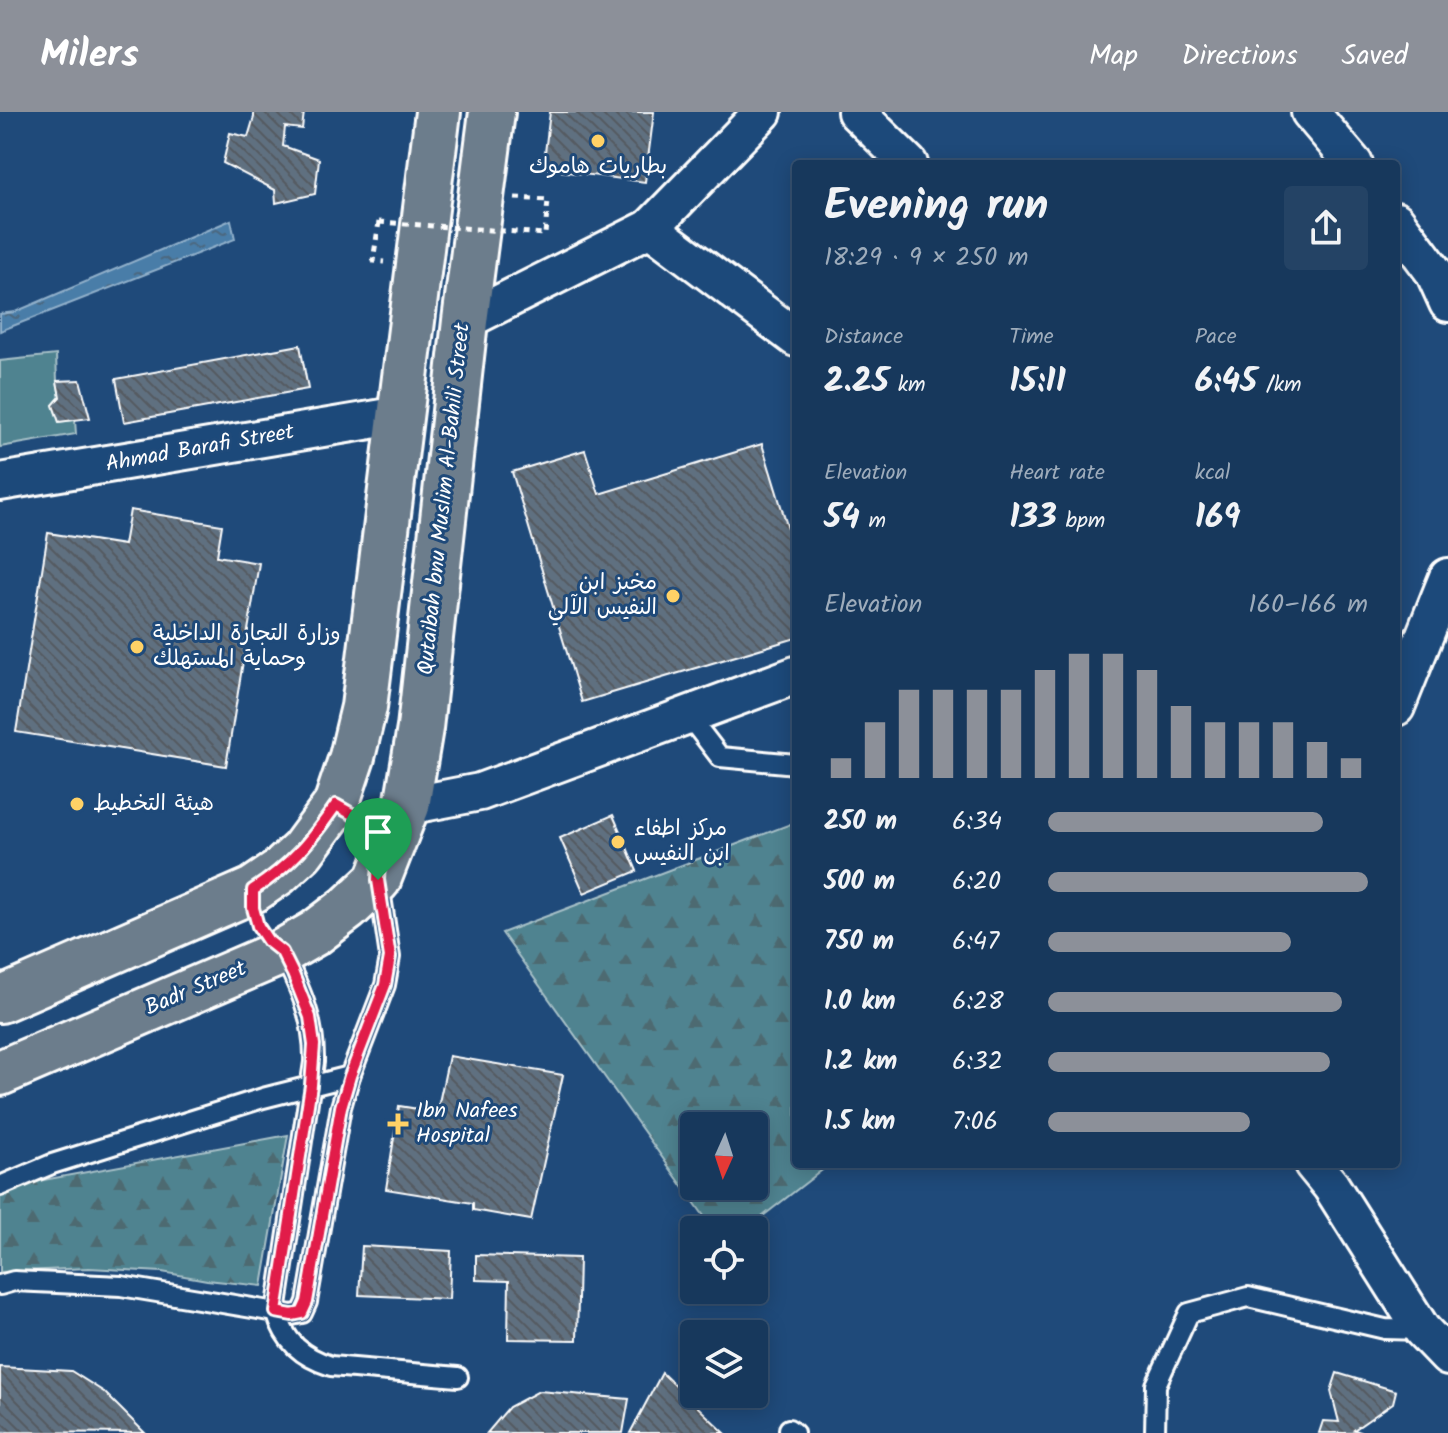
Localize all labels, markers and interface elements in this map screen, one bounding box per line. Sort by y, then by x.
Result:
text: Milers [40,26,139,86]
text: Map [1089,34,1138,79]
text: Directions [1182,34,1298,79]
text: Saved [1342,34,1408,79]
marker: بطاريات هاموك [589,132,607,150]
place label: بطاريات هاموك [529,150,667,185]
text: Evening run [824,172,1048,242]
button: share [1284,186,1368,270]
text: 18:29 · 9 × 250 m [824,237,1028,279]
text: Distance [824,320,903,355]
text: Time [1009,320,1054,355]
text: Pace [1195,320,1237,355]
street label: Qutaibah bnu Muslim Al-Bahili Street [409,321,481,677]
text: 2.25 [824,355,889,409]
text: 15:11 [1009,355,1066,409]
text: 6:45 [1195,355,1257,409]
text: km [889,368,926,403]
text: /km [1257,368,1302,403]
street label: Ahmad Barafi Street [103,415,298,483]
text: Elevation [824,456,907,491]
text: Heart rate [1009,456,1105,491]
text: kcal [1195,456,1230,491]
text: 54 [824,491,860,545]
text: 133 [1009,491,1057,545]
text: 169 [1195,491,1241,545]
text: m [860,504,886,539]
text: bpm [1057,504,1105,539]
place label: مخبز ابن النفيس الآلي [548,566,657,626]
text: Elevation [824,584,922,626]
text: 160–166 m [1248,584,1368,626]
marker: مخبز ابن النفيس الآلي [664,587,682,605]
place label: وزارة التجارة الداخلية وحماية المستهلك [153,617,341,677]
marker: وزارة التجارة الداخلية وحماية المستهلك [128,638,146,656]
place label: هيئة التخطيط [93,787,214,822]
marker: هيئة التخطيط [68,795,86,813]
pin [344,798,412,880]
text: 250 m [824,801,897,843]
text: 6:34 [952,801,1002,843]
icon: arrive [356,810,400,854]
place label: مركز اطفاء ابن النفيس [634,812,730,872]
marker: مركز اطفاء ابن النفيس [609,833,627,851]
text: 500 m [824,861,895,903]
text: 6:20 [952,861,1001,903]
text: 750 m [824,921,894,963]
text: 6:47 [952,921,999,963]
street label: Badr Street [140,952,253,1026]
text: 1.0 km [824,981,895,1023]
text: 6:28 [952,981,1004,1023]
text: 1.2 km [824,1041,897,1083]
text: 6:32 [952,1041,1003,1083]
place label: Ibn Nafees Hospital [416,1094,518,1154]
text: 1.5 km [824,1101,895,1143]
text: 7:06 [952,1101,998,1143]
north arrow [680,1112,768,1200]
map controls [680,1112,768,1408]
marker: Ibn Nafees Hospital [387,1113,409,1135]
button: locate [680,1216,768,1304]
button: layers [680,1320,768,1408]

